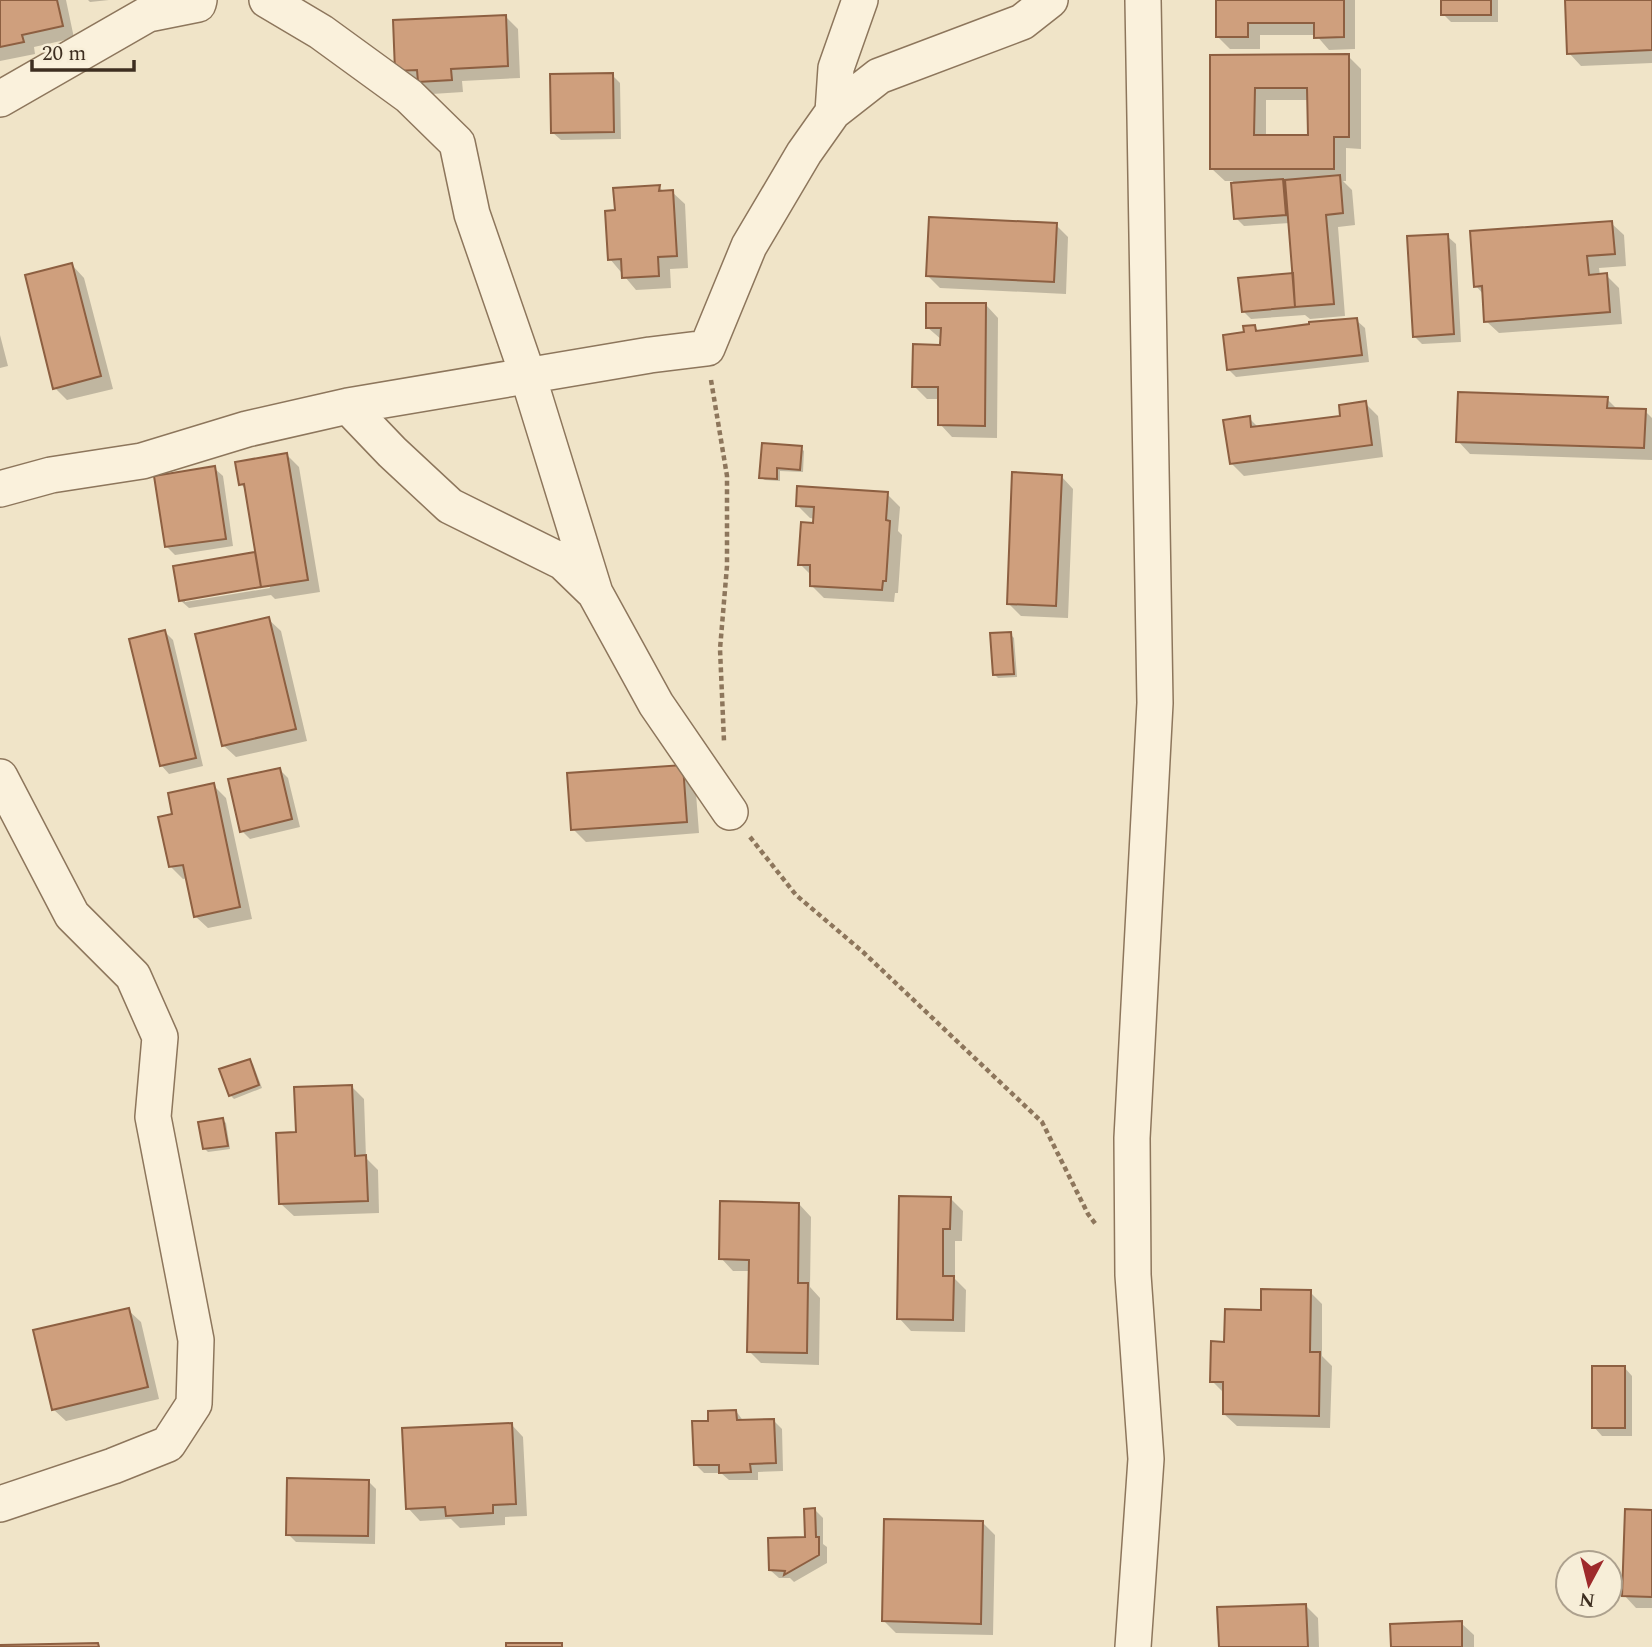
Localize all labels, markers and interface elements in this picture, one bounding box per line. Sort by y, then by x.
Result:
scale bar [32,28,133,72]
text: 20 m [42,38,86,70]
north arrow [1554,1549,1624,1619]
text: N [1578,1584,1597,1615]

